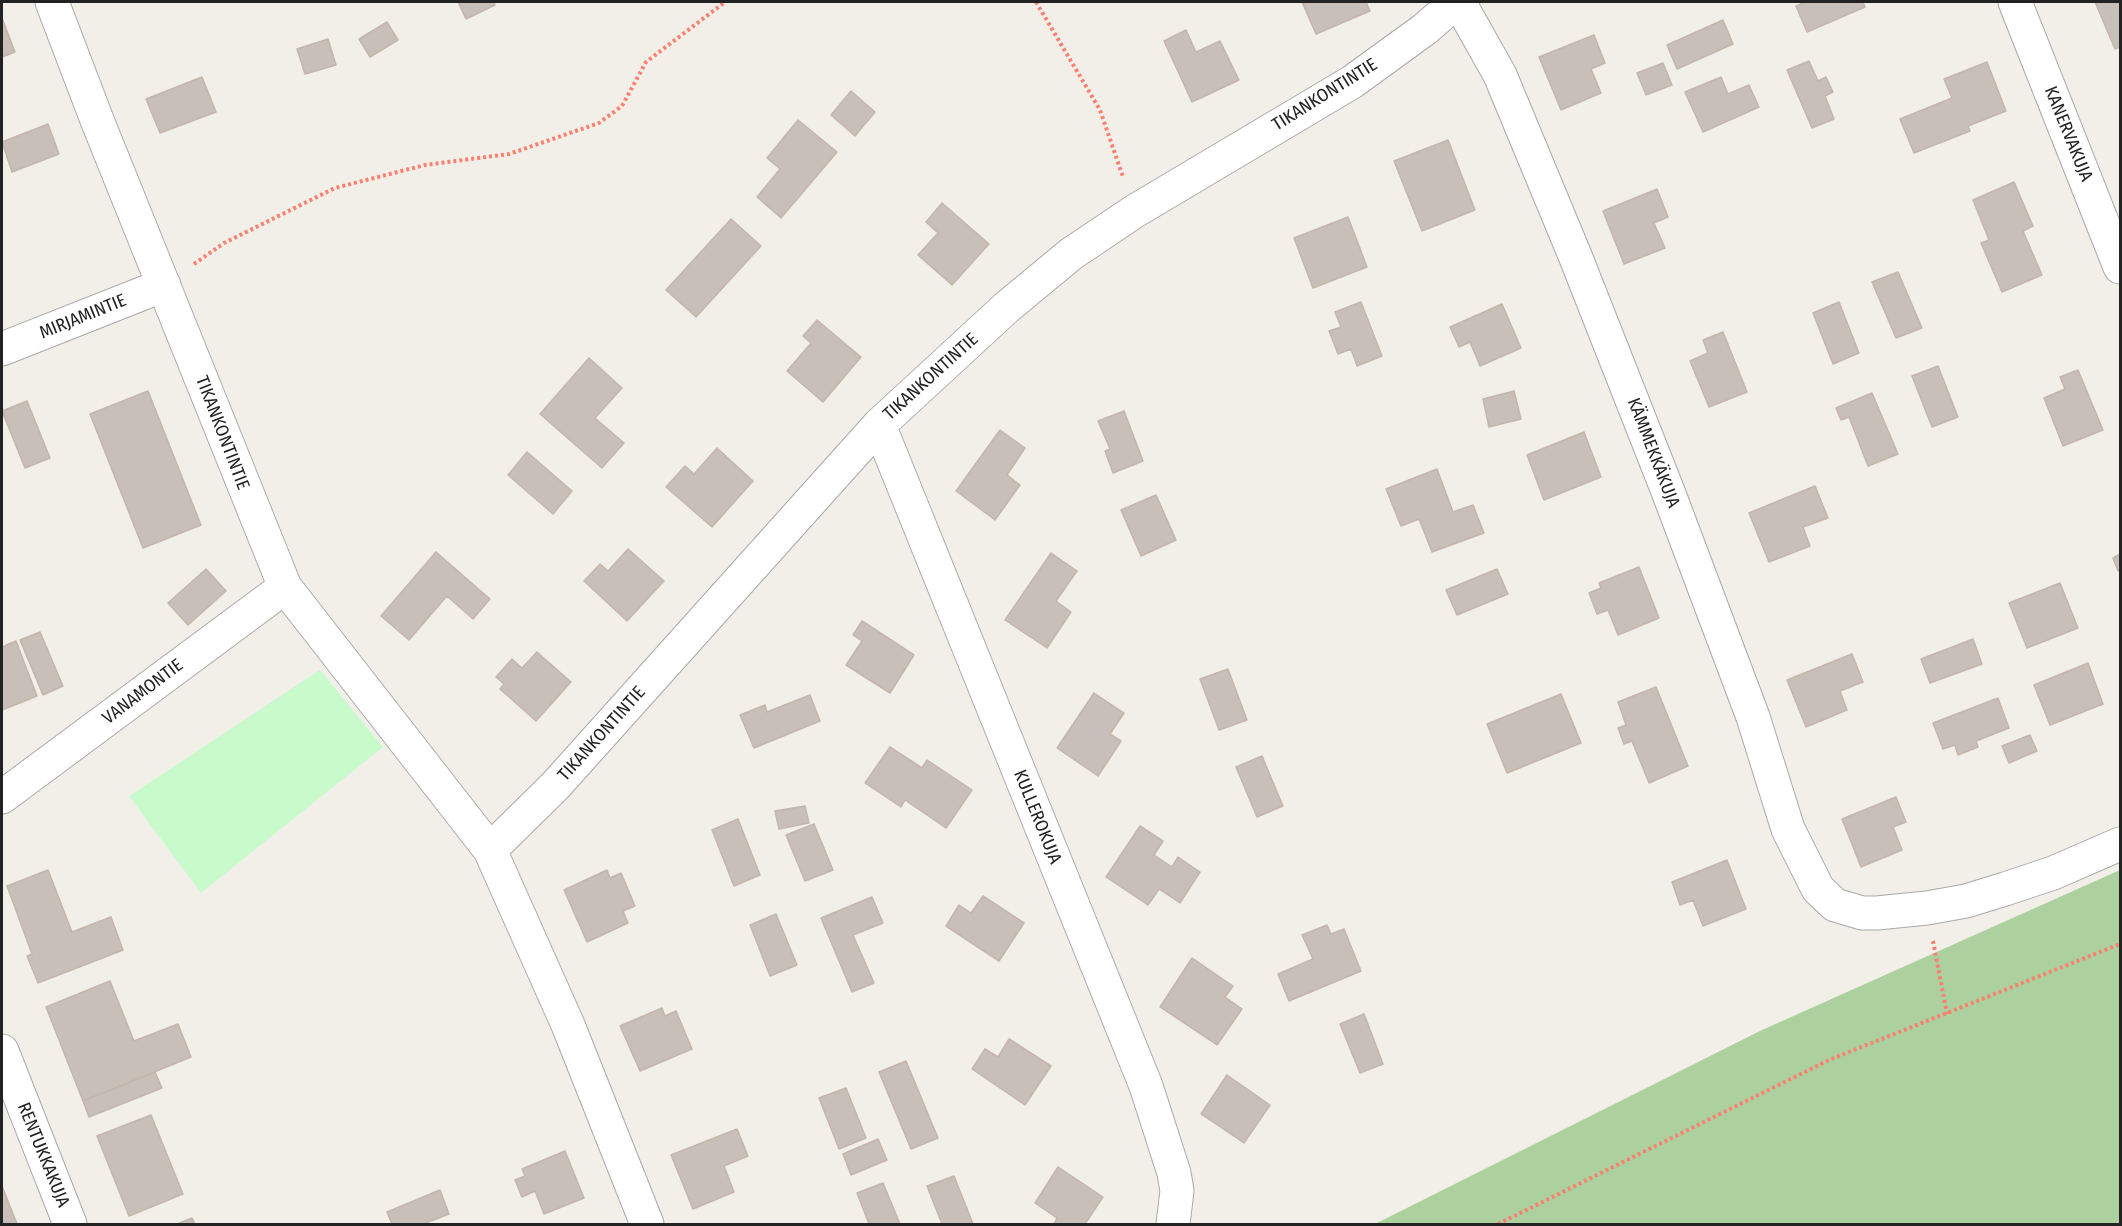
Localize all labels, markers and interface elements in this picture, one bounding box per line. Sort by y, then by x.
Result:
street label: TIKANKONTINTIE [1268,54,1382,136]
street label: KANERVAKUJA [2039,83,2097,185]
street label: MIRJAMINTIE [37,290,129,344]
street label: TIKANKONTINTIE [879,329,983,425]
street label: TIKANKONTINTIE [190,373,254,493]
street label: KÄMMEKKÄKUJA [1622,395,1684,511]
street label: VANAMONTIE [99,655,187,729]
street label: TIKANKONTINTIE [554,682,650,786]
street label: KULLEROKUJA [1008,767,1066,867]
street label: RENTUKKAKUJA [12,1100,74,1210]

